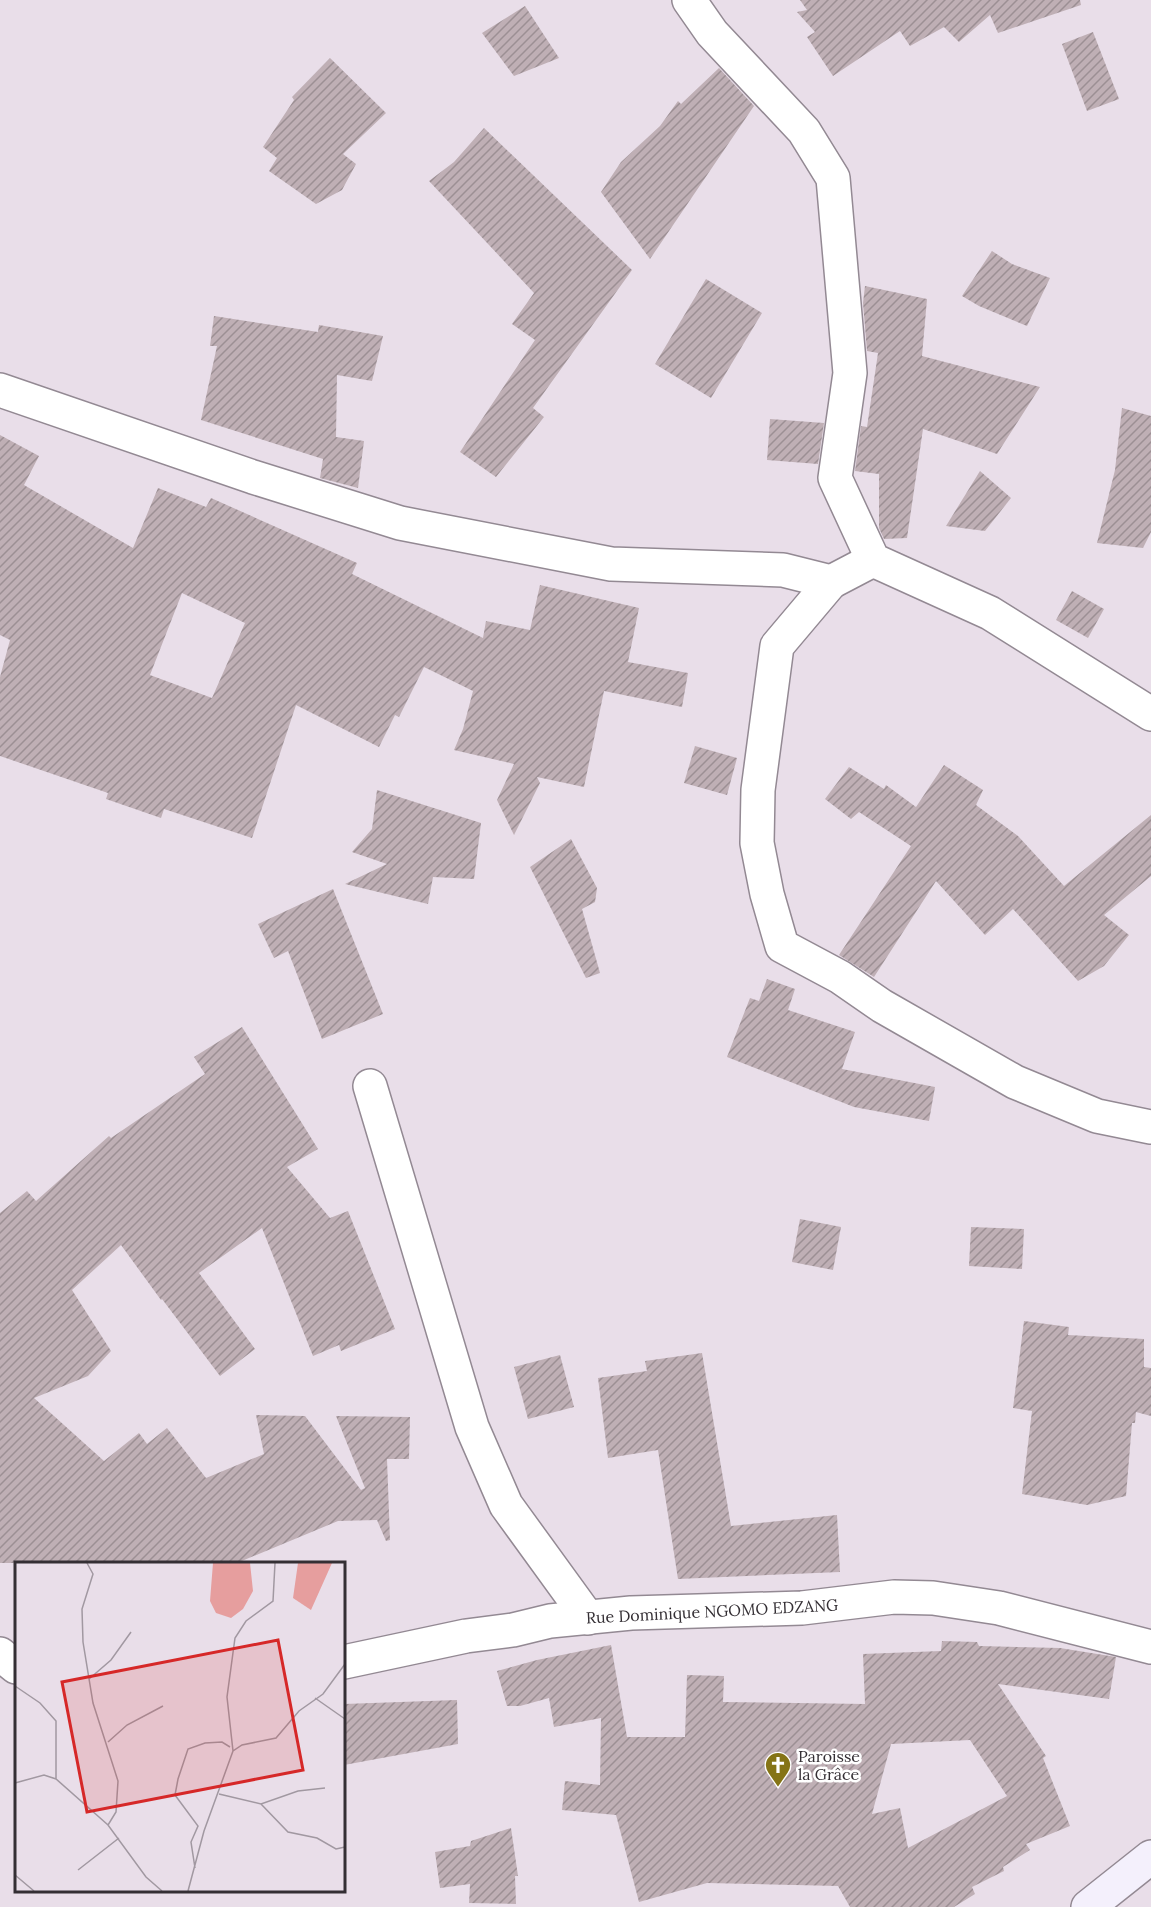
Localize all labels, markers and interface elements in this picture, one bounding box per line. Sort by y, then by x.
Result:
inset map [15,1562,345,1892]
street label: Rue Dominique NGOMO EDZANG [585,1594,839,1628]
place label: Paroisse la Grâce [798,1746,860,1784]
church icon: Paroisse la Grâce [763,1750,793,1788]

